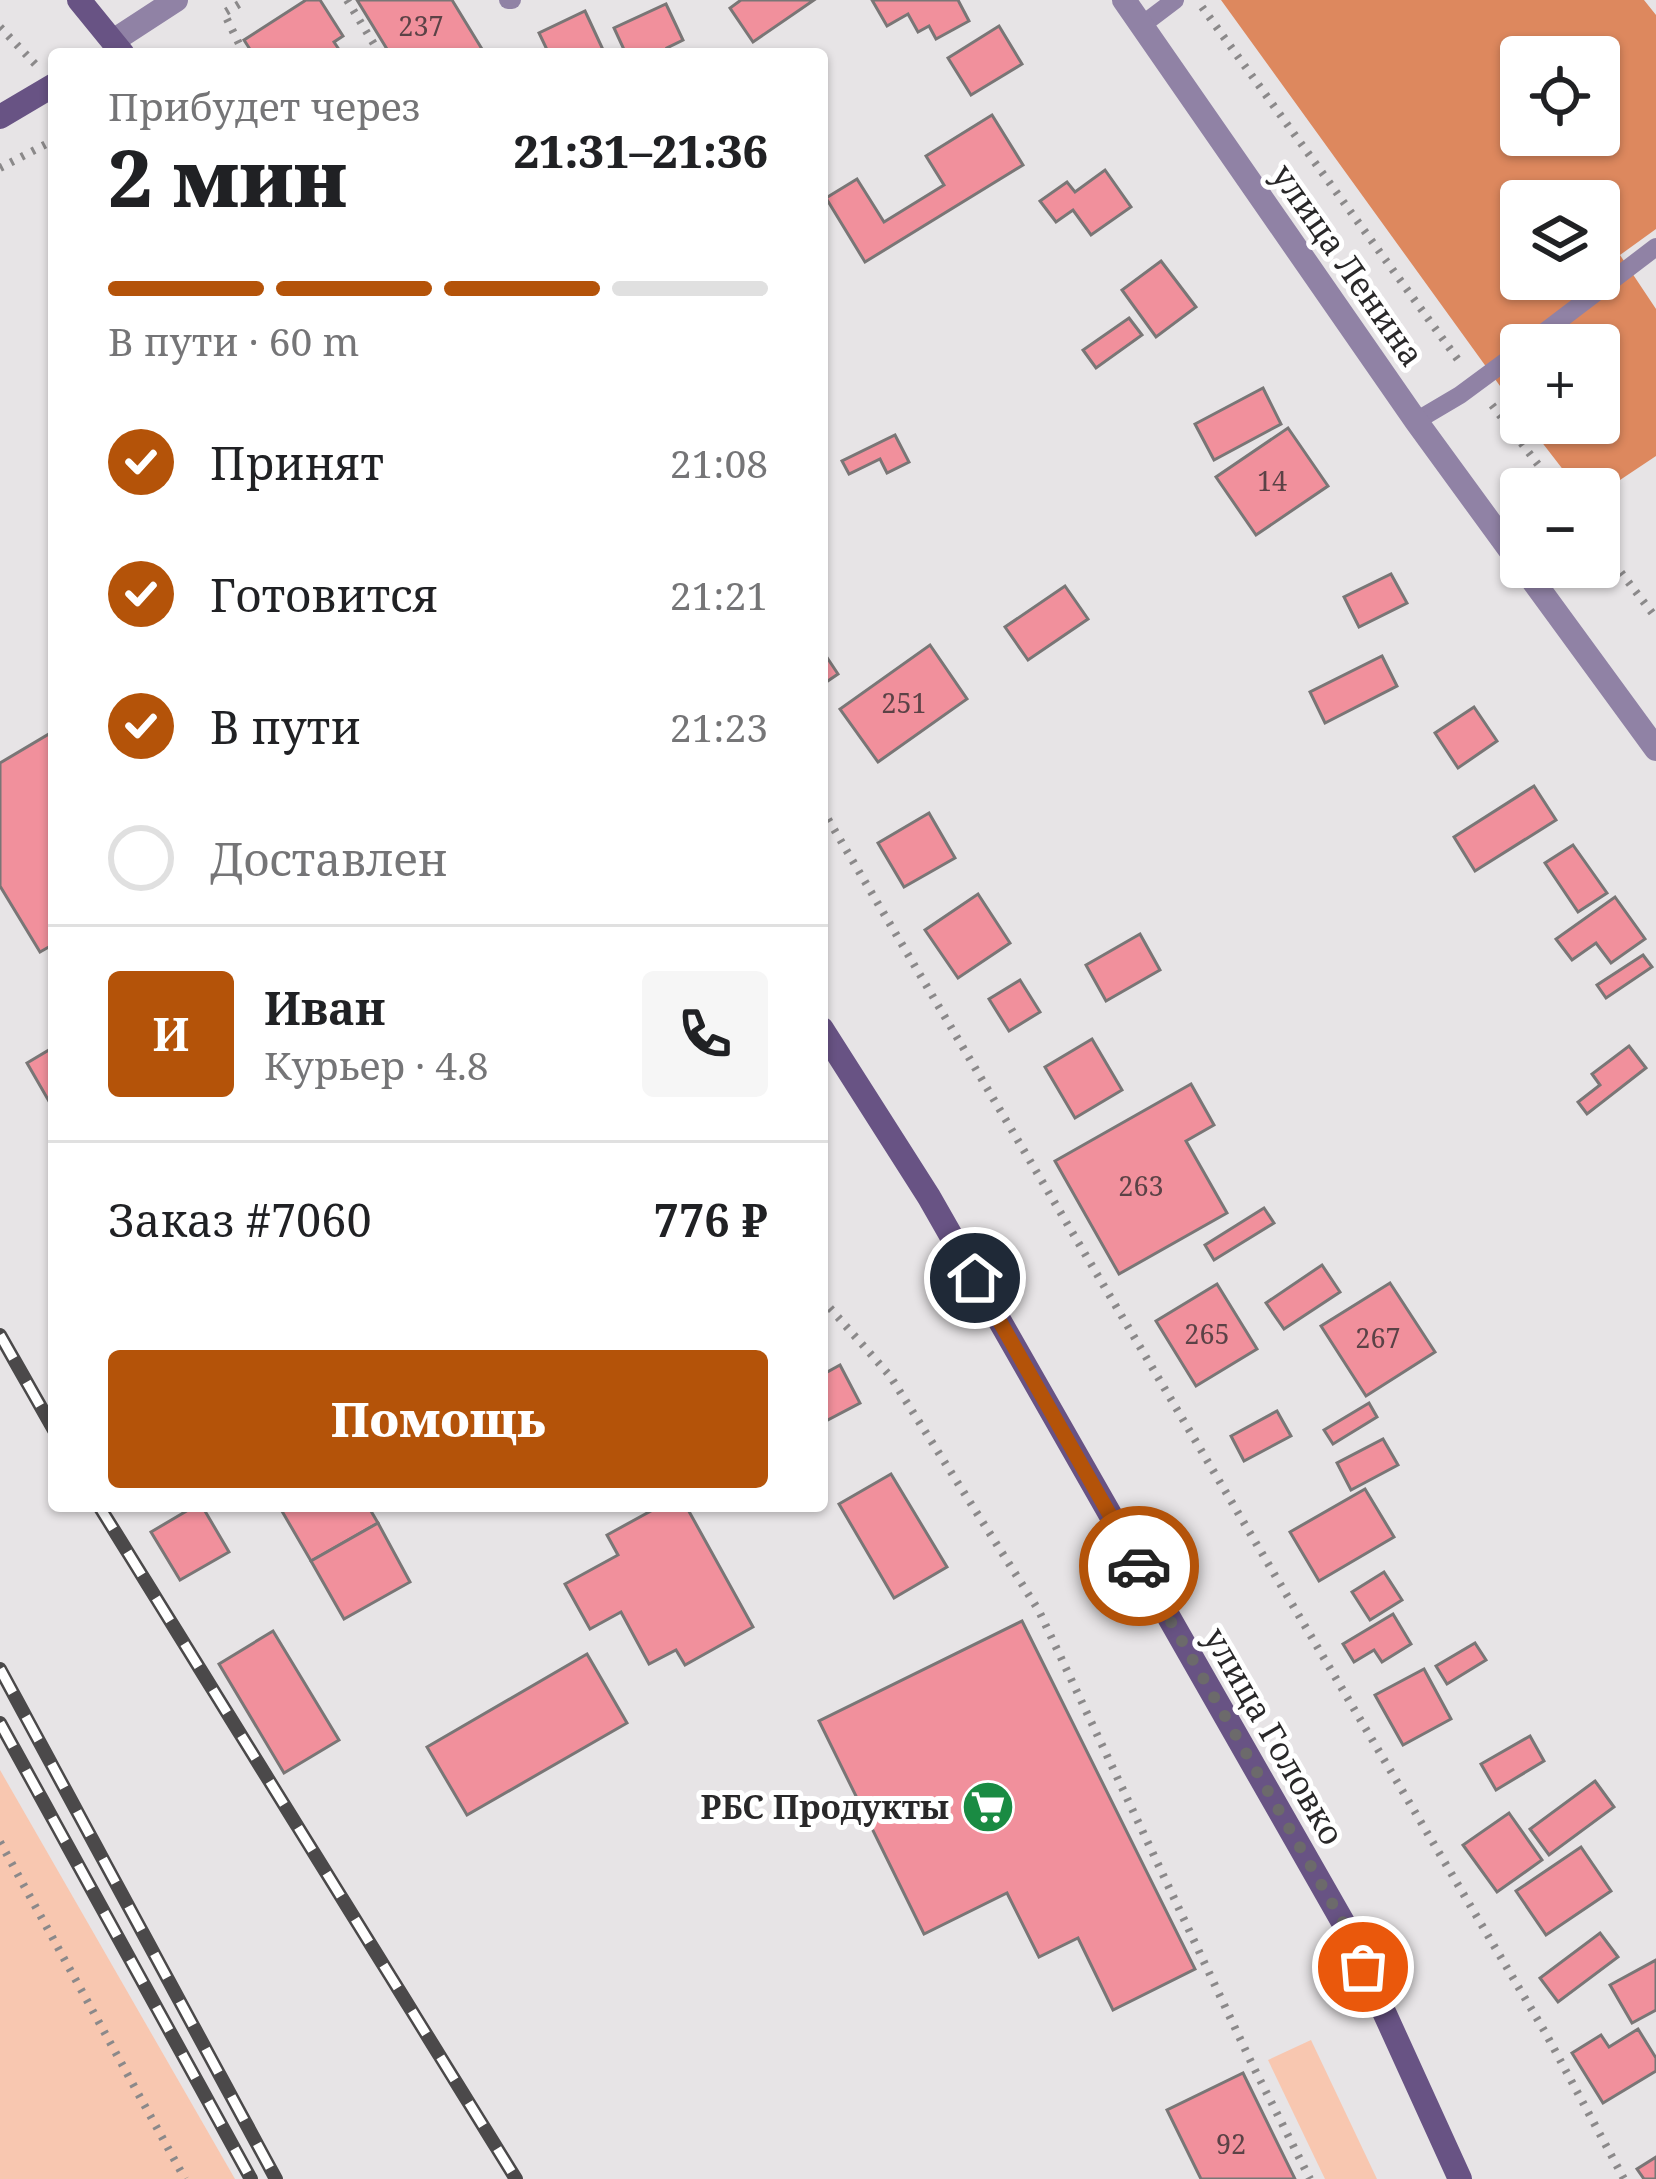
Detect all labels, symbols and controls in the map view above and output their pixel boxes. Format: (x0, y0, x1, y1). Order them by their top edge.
house number: 237 (398, 7, 444, 44)
map controls (1500, 36, 1620, 588)
button: locate (1500, 36, 1620, 156)
text: Прибудет через (108, 79, 420, 132)
text: 21:31–21:36 (513, 120, 768, 181)
text: 2 мин (108, 124, 347, 230)
street label: улица Ленина (1262, 154, 1435, 375)
button: layers (1500, 180, 1620, 300)
text: В пути · 60 m (108, 314, 359, 367)
button: + (1500, 324, 1620, 444)
icon: check (108, 429, 174, 495)
text: Принят (210, 432, 384, 493)
text: 21:08 (670, 436, 768, 489)
house number: 14 (1257, 462, 1287, 499)
button: − (1500, 468, 1620, 588)
icon: check (108, 561, 174, 627)
text: Готовится (210, 564, 438, 625)
text: 21:21 (670, 568, 768, 621)
house number: 251 (881, 684, 927, 721)
icon: check (108, 693, 174, 759)
text: В пути (210, 696, 361, 757)
text: 21:23 (670, 700, 768, 753)
text: Доставлен (210, 828, 448, 889)
button: phone (642, 971, 768, 1097)
text: Иван (264, 977, 385, 1038)
text: И (152, 1003, 190, 1064)
text: Курьер · 4.8 (264, 1038, 488, 1091)
house number: 263 (1118, 1167, 1164, 1204)
text: Заказ #7060 (108, 1189, 372, 1250)
text: 776 ₽ (653, 1189, 768, 1250)
pin (924, 1227, 1026, 1329)
icon: home (942, 1245, 1008, 1311)
house number: 265 (1184, 1315, 1230, 1352)
house number: 267 (1355, 1319, 1401, 1356)
button: Помощь (108, 1350, 768, 1488)
courier (1079, 1506, 1199, 1626)
icon: car (1106, 1533, 1172, 1599)
street label: улица Головко (1194, 1619, 1355, 1853)
supermarket icon: РБС Продукты (960, 1779, 1016, 1835)
place label: РБС Продукты (700, 1784, 949, 1829)
pin (1312, 1916, 1414, 2018)
icon: bag (1330, 1934, 1396, 2000)
house number: 92 (1216, 2125, 1246, 2162)

